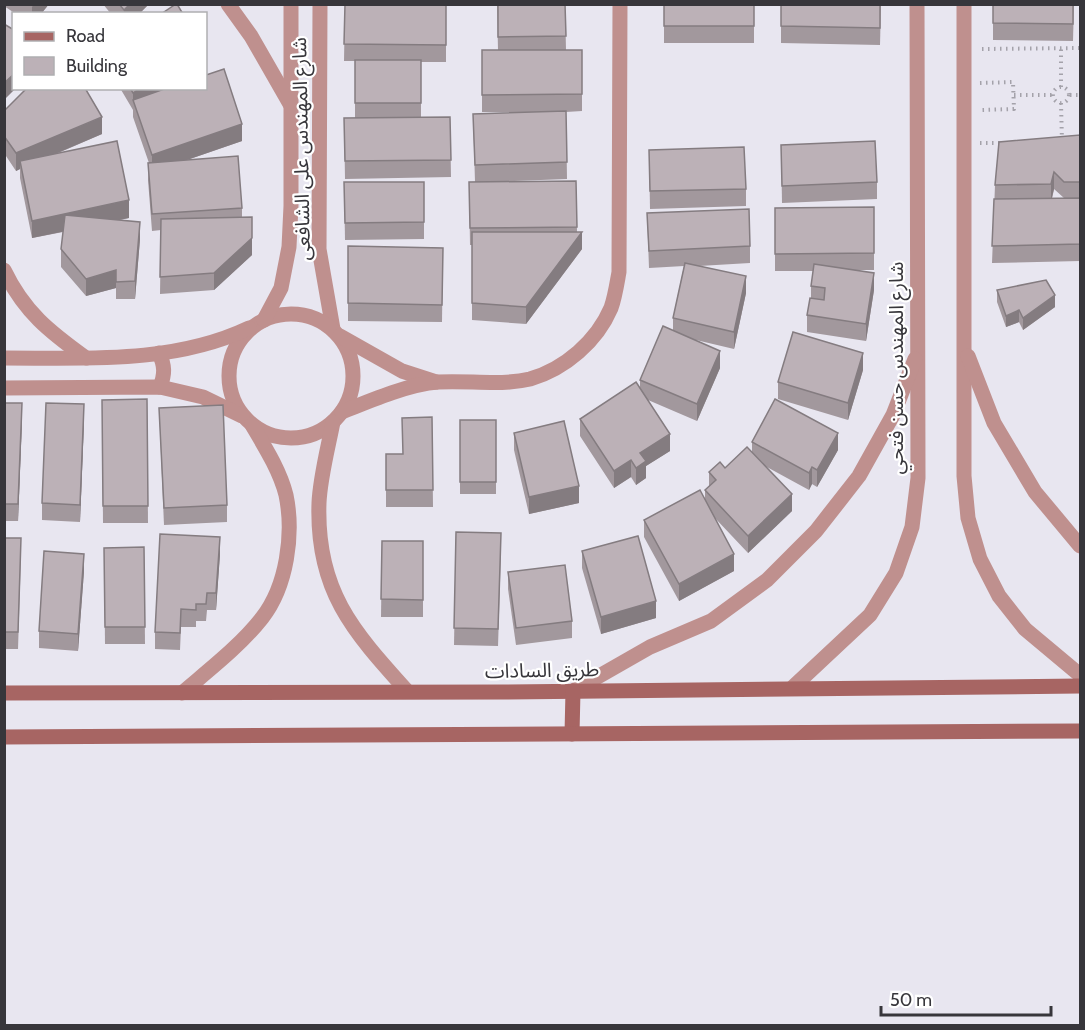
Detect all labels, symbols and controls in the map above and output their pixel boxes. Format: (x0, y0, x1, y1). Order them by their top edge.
legend (12, 12, 207, 90)
text: Road (66, 25, 105, 47)
street label: شارع المهندس على الشافعى (287, 37, 318, 261)
text: Building (66, 55, 128, 77)
street label: شارع المهندس حسن فتحي (884, 261, 912, 475)
street label: طريق السادات (485, 657, 599, 684)
scale bar (881, 979, 1050, 1017)
text: 50 m (890, 989, 932, 1011)

